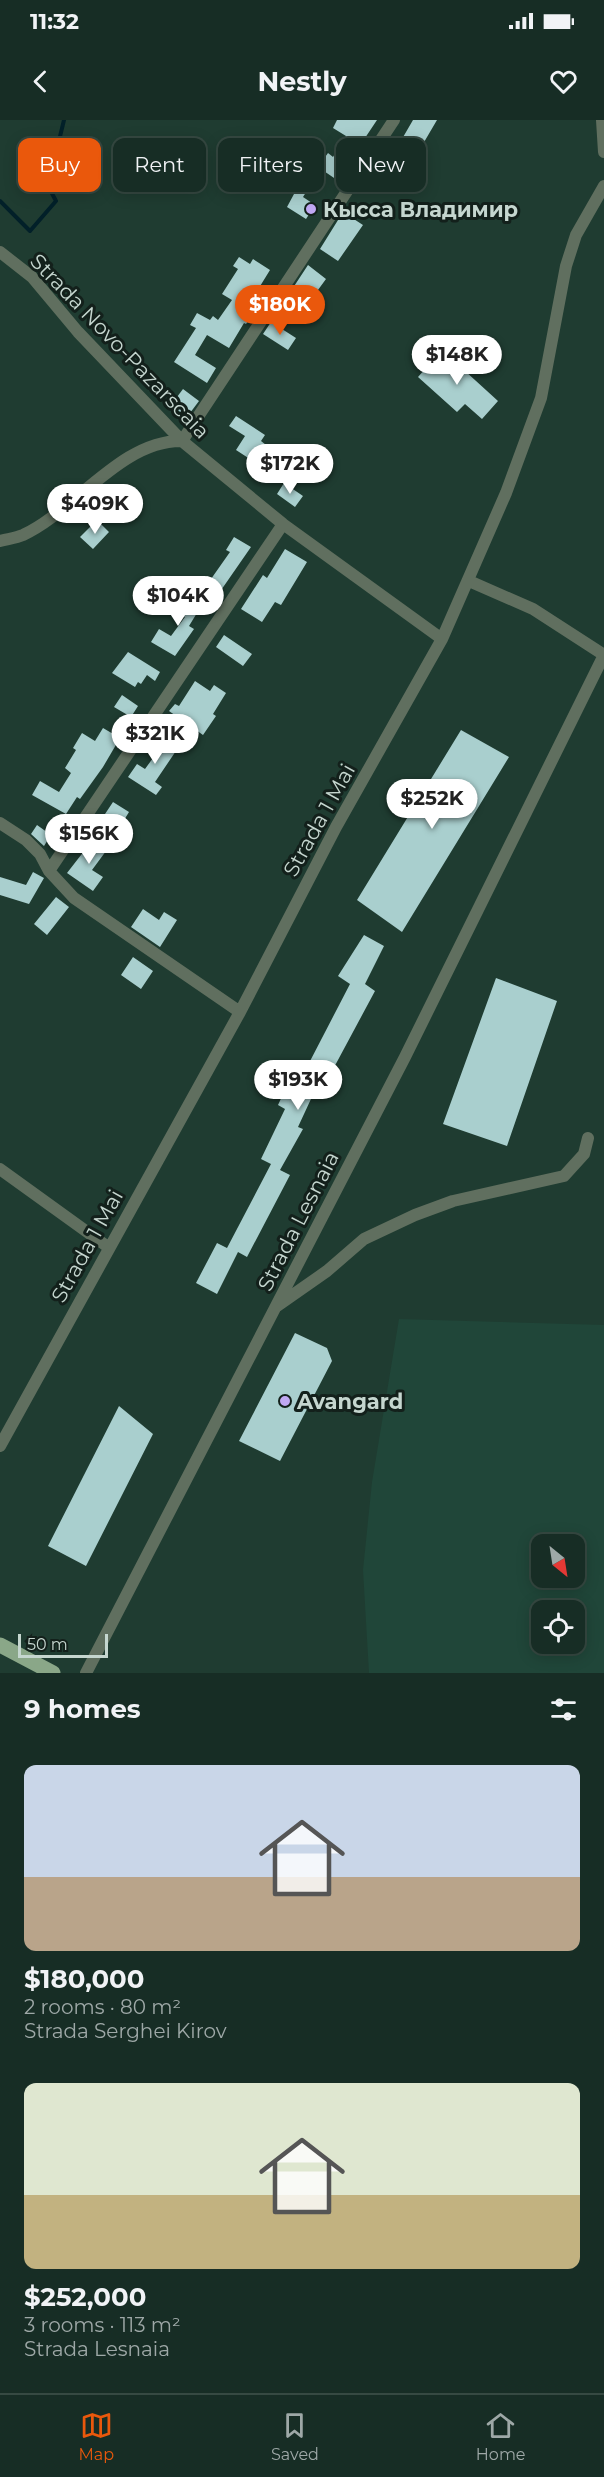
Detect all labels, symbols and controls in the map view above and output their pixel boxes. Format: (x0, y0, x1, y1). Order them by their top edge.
text: 11:32 (30, 8, 79, 35)
icon: back (24, 65, 57, 98)
text: Nestly (257, 65, 347, 98)
icon: heart (547, 65, 580, 98)
chip: Buy (18, 138, 101, 192)
chip: Rent (113, 138, 206, 192)
chip: Filters (218, 138, 324, 192)
chip: New (336, 138, 426, 192)
place label: Кысса Владимир (323, 197, 518, 222)
marker: Кысса Владимир (304, 202, 318, 216)
street label: Strada Novo-Pazarscaia (25, 248, 215, 444)
pin: $180K (238, 285, 322, 336)
text: $180K (249, 292, 311, 316)
pin: $148K (415, 335, 499, 386)
text: $148K (426, 342, 488, 366)
pin: $172K (248, 444, 332, 495)
text: $172K (260, 451, 320, 475)
pin: $409K (53, 484, 137, 535)
text: $409K (61, 491, 129, 515)
pin: $104K (136, 576, 220, 627)
text: $104K (147, 583, 209, 607)
pin: $321K (113, 714, 197, 765)
text: $321K (126, 721, 184, 745)
street label: Strada 1 Mai (278, 759, 360, 881)
pin: $252K (390, 779, 474, 830)
text: $252K (401, 786, 463, 810)
pin: $156K (47, 814, 131, 865)
text: $156K (59, 821, 119, 845)
pin: $193K (256, 1060, 340, 1111)
text: $193K (268, 1067, 328, 1091)
street label: Strada Lesnaia (252, 1147, 344, 1295)
street label: Strada 1 Mai (46, 1185, 128, 1307)
place label: Avangard (296, 1389, 403, 1414)
marker: Avangard (278, 1394, 292, 1408)
north arrow (531, 1534, 585, 1588)
map controls (531, 1534, 585, 1654)
button: locate (531, 1600, 585, 1654)
scale bar (18, 1631, 108, 1658)
text: 50 m (27, 1635, 68, 1654)
text: 9 homes (24, 1693, 141, 1725)
icon: filters (547, 1693, 580, 1726)
icon: home (248, 1804, 356, 1912)
text: $180,000 (24, 1963, 144, 1995)
text: 2 rooms · 80 m² (24, 1995, 181, 2019)
text: Strada Serghei Kirov (24, 2019, 227, 2043)
icon: home (248, 2122, 356, 2230)
text: $252,000 (24, 2281, 146, 2313)
text: 3 rooms · 113 m² (24, 2313, 181, 2337)
text: Strada Lesnaia (24, 2337, 170, 2361)
tab: Map (78, 2409, 114, 2464)
tab: Saved (271, 2409, 319, 2464)
tab: Home (476, 2409, 526, 2464)

